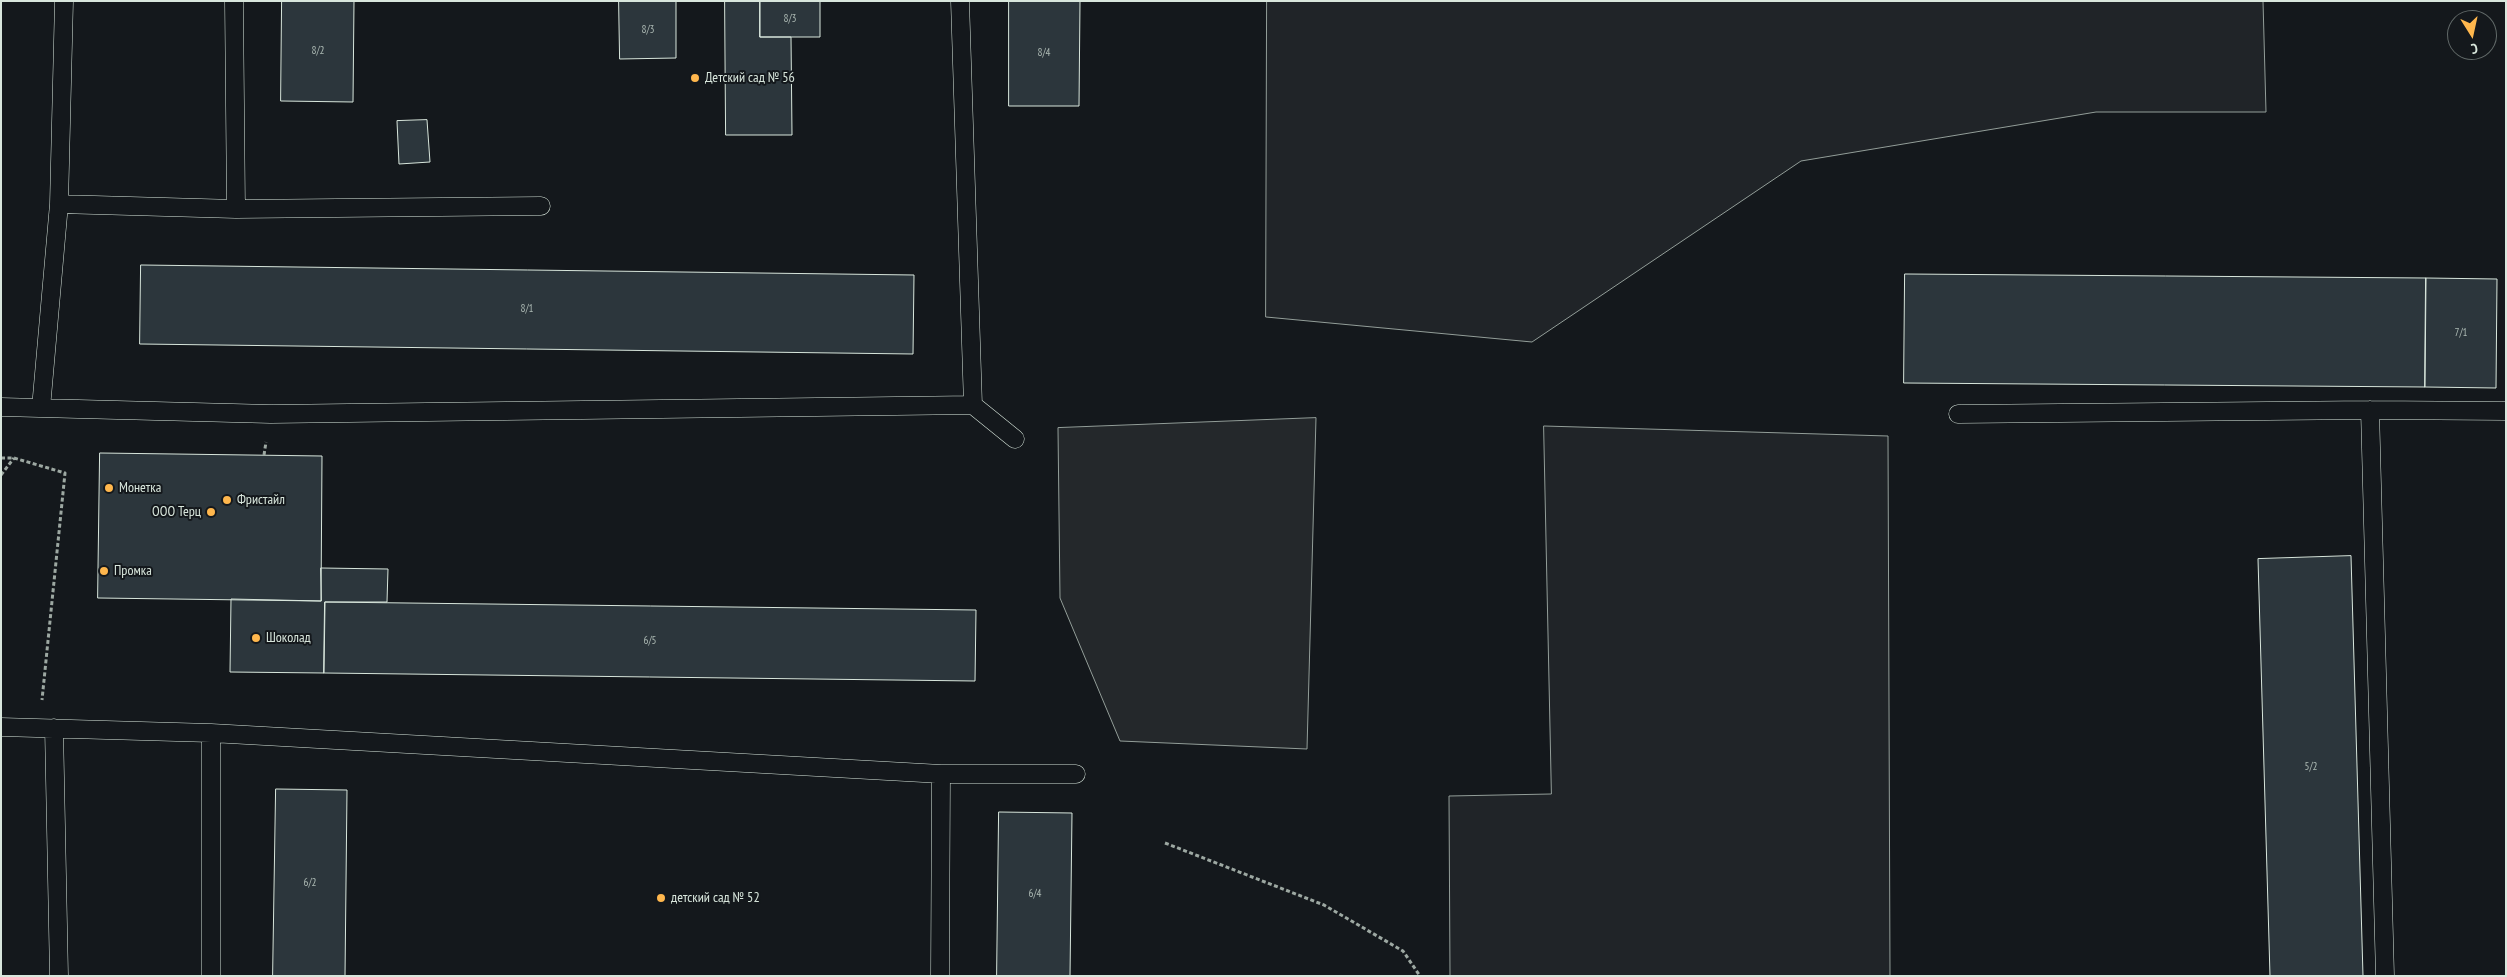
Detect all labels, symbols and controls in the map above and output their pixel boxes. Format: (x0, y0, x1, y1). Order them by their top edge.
north arrow (2447, 10, 2497, 60)
house number: 8/3 (783, 12, 797, 26)
house number: 8/3 (641, 23, 655, 37)
text: С (2470, 39, 2479, 58)
house number: 8/2 (311, 44, 325, 58)
house number: 8/4 (1037, 46, 1051, 60)
place label: Детский сад № 56 (705, 70, 795, 86)
marker: Детский сад № 56 (689, 72, 701, 84)
house number: 8/1 (520, 302, 534, 316)
house number: 7/1 (2454, 326, 2468, 340)
place label: Монетка (119, 480, 161, 496)
marker: Монетка (103, 482, 115, 494)
place label: Фристайл (237, 492, 285, 508)
marker: Фристайл (221, 494, 233, 506)
place label: ООО Терц (152, 504, 201, 520)
marker: ООО Терц (205, 506, 217, 518)
place label: Промка (114, 563, 152, 579)
marker: Промка (98, 565, 110, 577)
place label: Шоколад (266, 630, 311, 646)
marker: Шоколад (250, 632, 262, 644)
house number: 6/5 (643, 634, 657, 648)
house number: 5/2 (2304, 760, 2318, 774)
house number: 6/2 (303, 876, 317, 890)
house number: 6/4 (1028, 887, 1042, 901)
place label: детский сад № 52 (671, 890, 760, 906)
marker: детский сад № 52 (655, 892, 667, 904)

